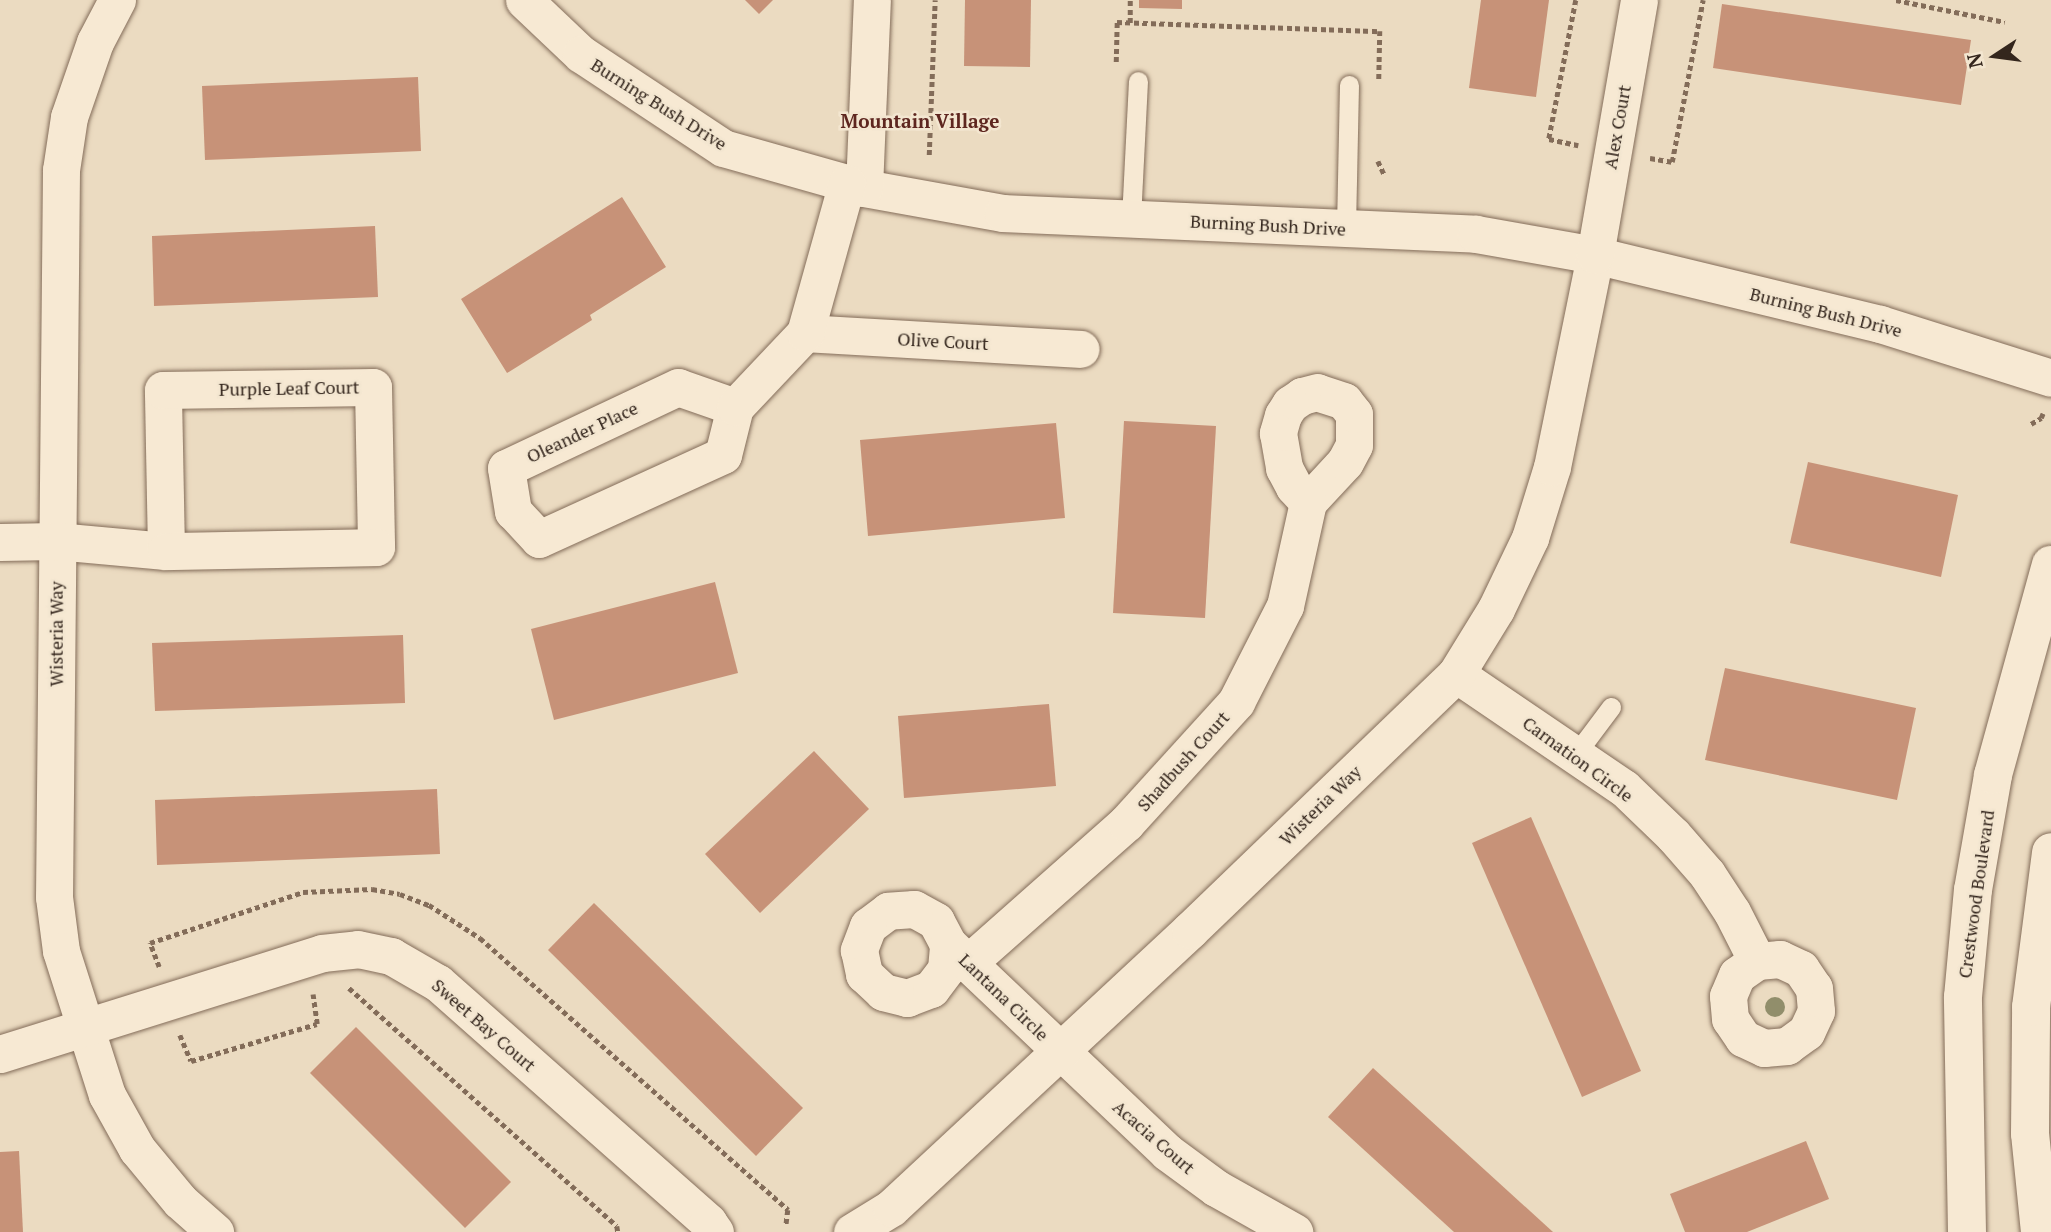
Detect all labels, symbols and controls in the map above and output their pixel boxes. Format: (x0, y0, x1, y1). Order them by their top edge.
north arrow (1960, 21, 2030, 91)
text: N (1960, 51, 1988, 71)
street label: Burning Bush Drive (587, 54, 731, 154)
street label: Alex Court (1599, 83, 1635, 171)
district label: Mountain Village (840, 110, 1000, 132)
street label: Burning Bush Drive (1190, 210, 1346, 240)
street label: Burning Bush Drive (1748, 283, 1904, 341)
street label: Olive Court (897, 328, 989, 354)
street label: Purple Leaf Court (219, 376, 359, 400)
street label: Oleander Place (523, 397, 641, 467)
street label: Wisteria Way (45, 581, 67, 687)
street label: Shadbush Court (1132, 707, 1234, 815)
street label: Carnation Circle (1519, 712, 1637, 806)
street label: Wisteria Way (1275, 761, 1365, 849)
street label: Crestwood Boulevard (1953, 808, 1999, 980)
street label: Lantana Circle (955, 949, 1053, 1045)
street label: Sweet Bay Court (428, 974, 540, 1076)
street label: Acacia Court (1109, 1096, 1199, 1178)

